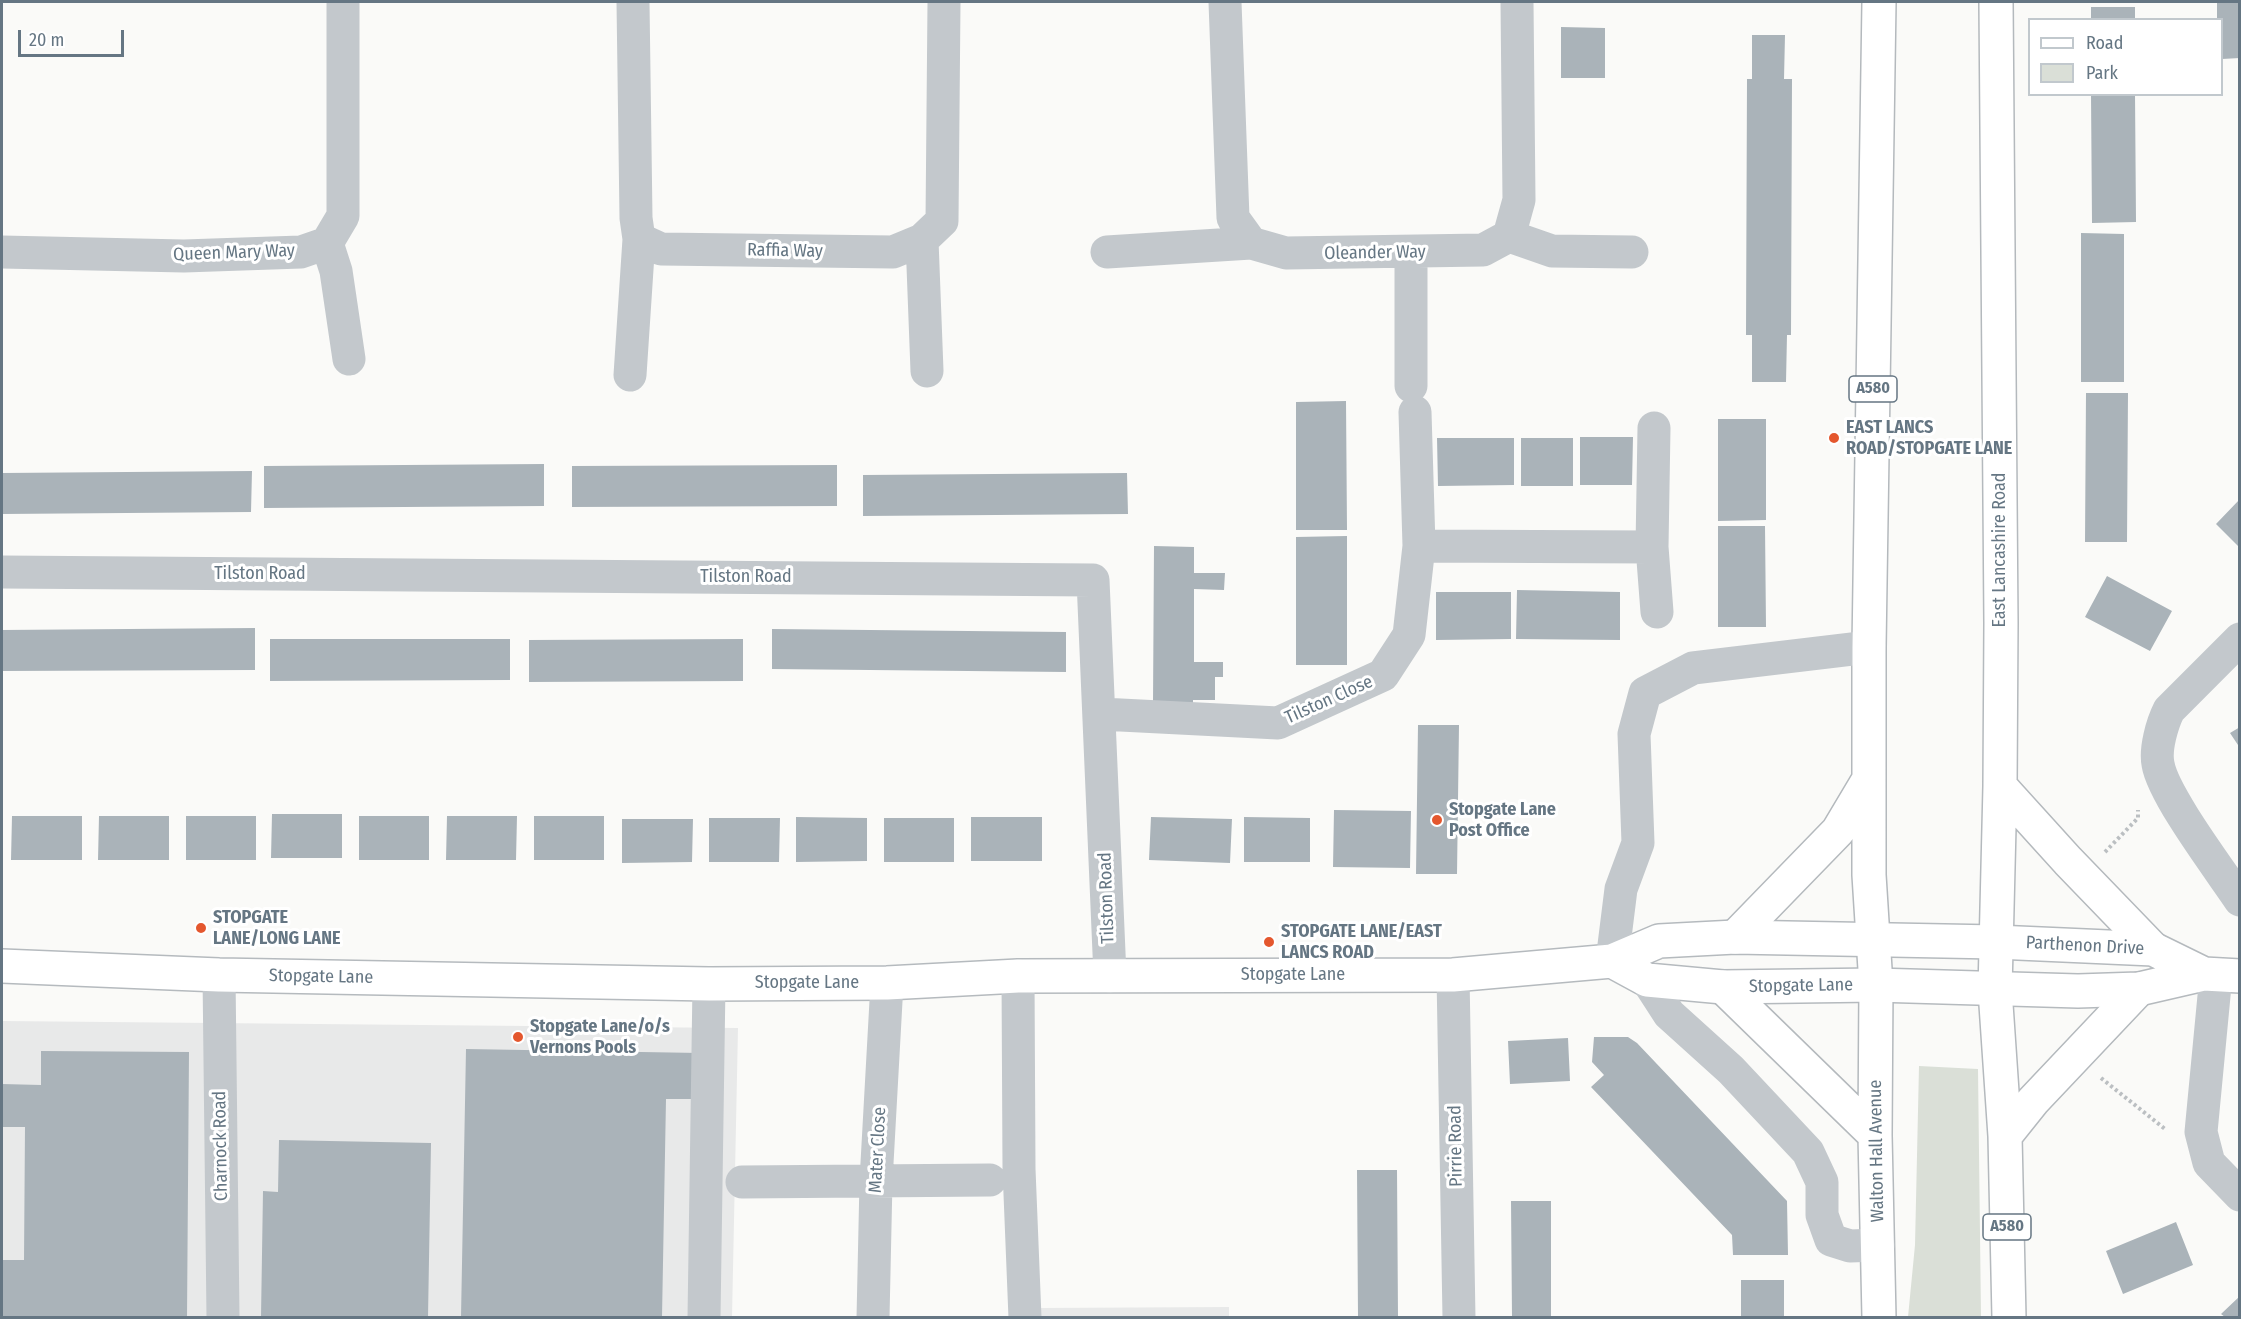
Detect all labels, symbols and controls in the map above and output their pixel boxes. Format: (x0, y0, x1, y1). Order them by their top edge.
scale bar (21, 18, 128, 56)
legend (2028, 18, 2223, 96)
text: 20 m (29, 29, 64, 51)
text: Road (2086, 32, 2123, 54)
text: Park (2086, 62, 2118, 84)
street label: Queen Mary Way (173, 240, 295, 266)
street label: Raffia Way (747, 240, 823, 262)
street label: Oleander Way (1324, 241, 1426, 265)
road number: A580 (1849, 376, 1897, 402)
place label: EAST LANCS ROAD/STOPGATE LANE (1846, 417, 2012, 460)
marker: EAST LANCS ROAD/STOPGATE LANE (1827, 431, 1841, 445)
street label: East Lancashire Road (1989, 472, 2011, 628)
street label: Tilston Road (214, 563, 306, 585)
street label: Tilston Road (700, 566, 792, 588)
street label: Tilston Close (1282, 671, 1376, 729)
place label: Stopgate Lane Post Office (1449, 799, 1556, 842)
marker: Stopgate Lane Post Office (1430, 813, 1444, 827)
street label: Tilston Road (1095, 852, 1119, 944)
place label: STOPGATE LANE/LONG LANE (213, 907, 340, 950)
marker: STOPGATE LANE/LONG LANE (194, 921, 208, 935)
place label: STOPGATE LANE/EAST LANCS ROAD (1281, 921, 1442, 964)
street label: Parthenon Drive (2025, 932, 2145, 960)
marker: STOPGATE LANE/EAST LANCS ROAD (1262, 935, 1276, 949)
street label: Stopgate Lane (1241, 964, 1345, 986)
street label: Stopgate Lane (269, 965, 373, 989)
street label: Stopgate Lane (755, 972, 859, 994)
street label: Stopgate Lane (1749, 974, 1853, 998)
place label: Stopgate Lane/o/s Vernons Pools (530, 1016, 670, 1058)
marker: Stopgate Lane/o/s Vernons Pools (511, 1030, 525, 1044)
street label: Walton Hall Avenue (1865, 1080, 1889, 1222)
street label: Charnock Road (209, 1091, 233, 1201)
street label: Pirrie Road (1444, 1105, 1468, 1187)
street label: Mater Close (865, 1106, 891, 1194)
road number: A580 (1983, 1214, 2031, 1240)

